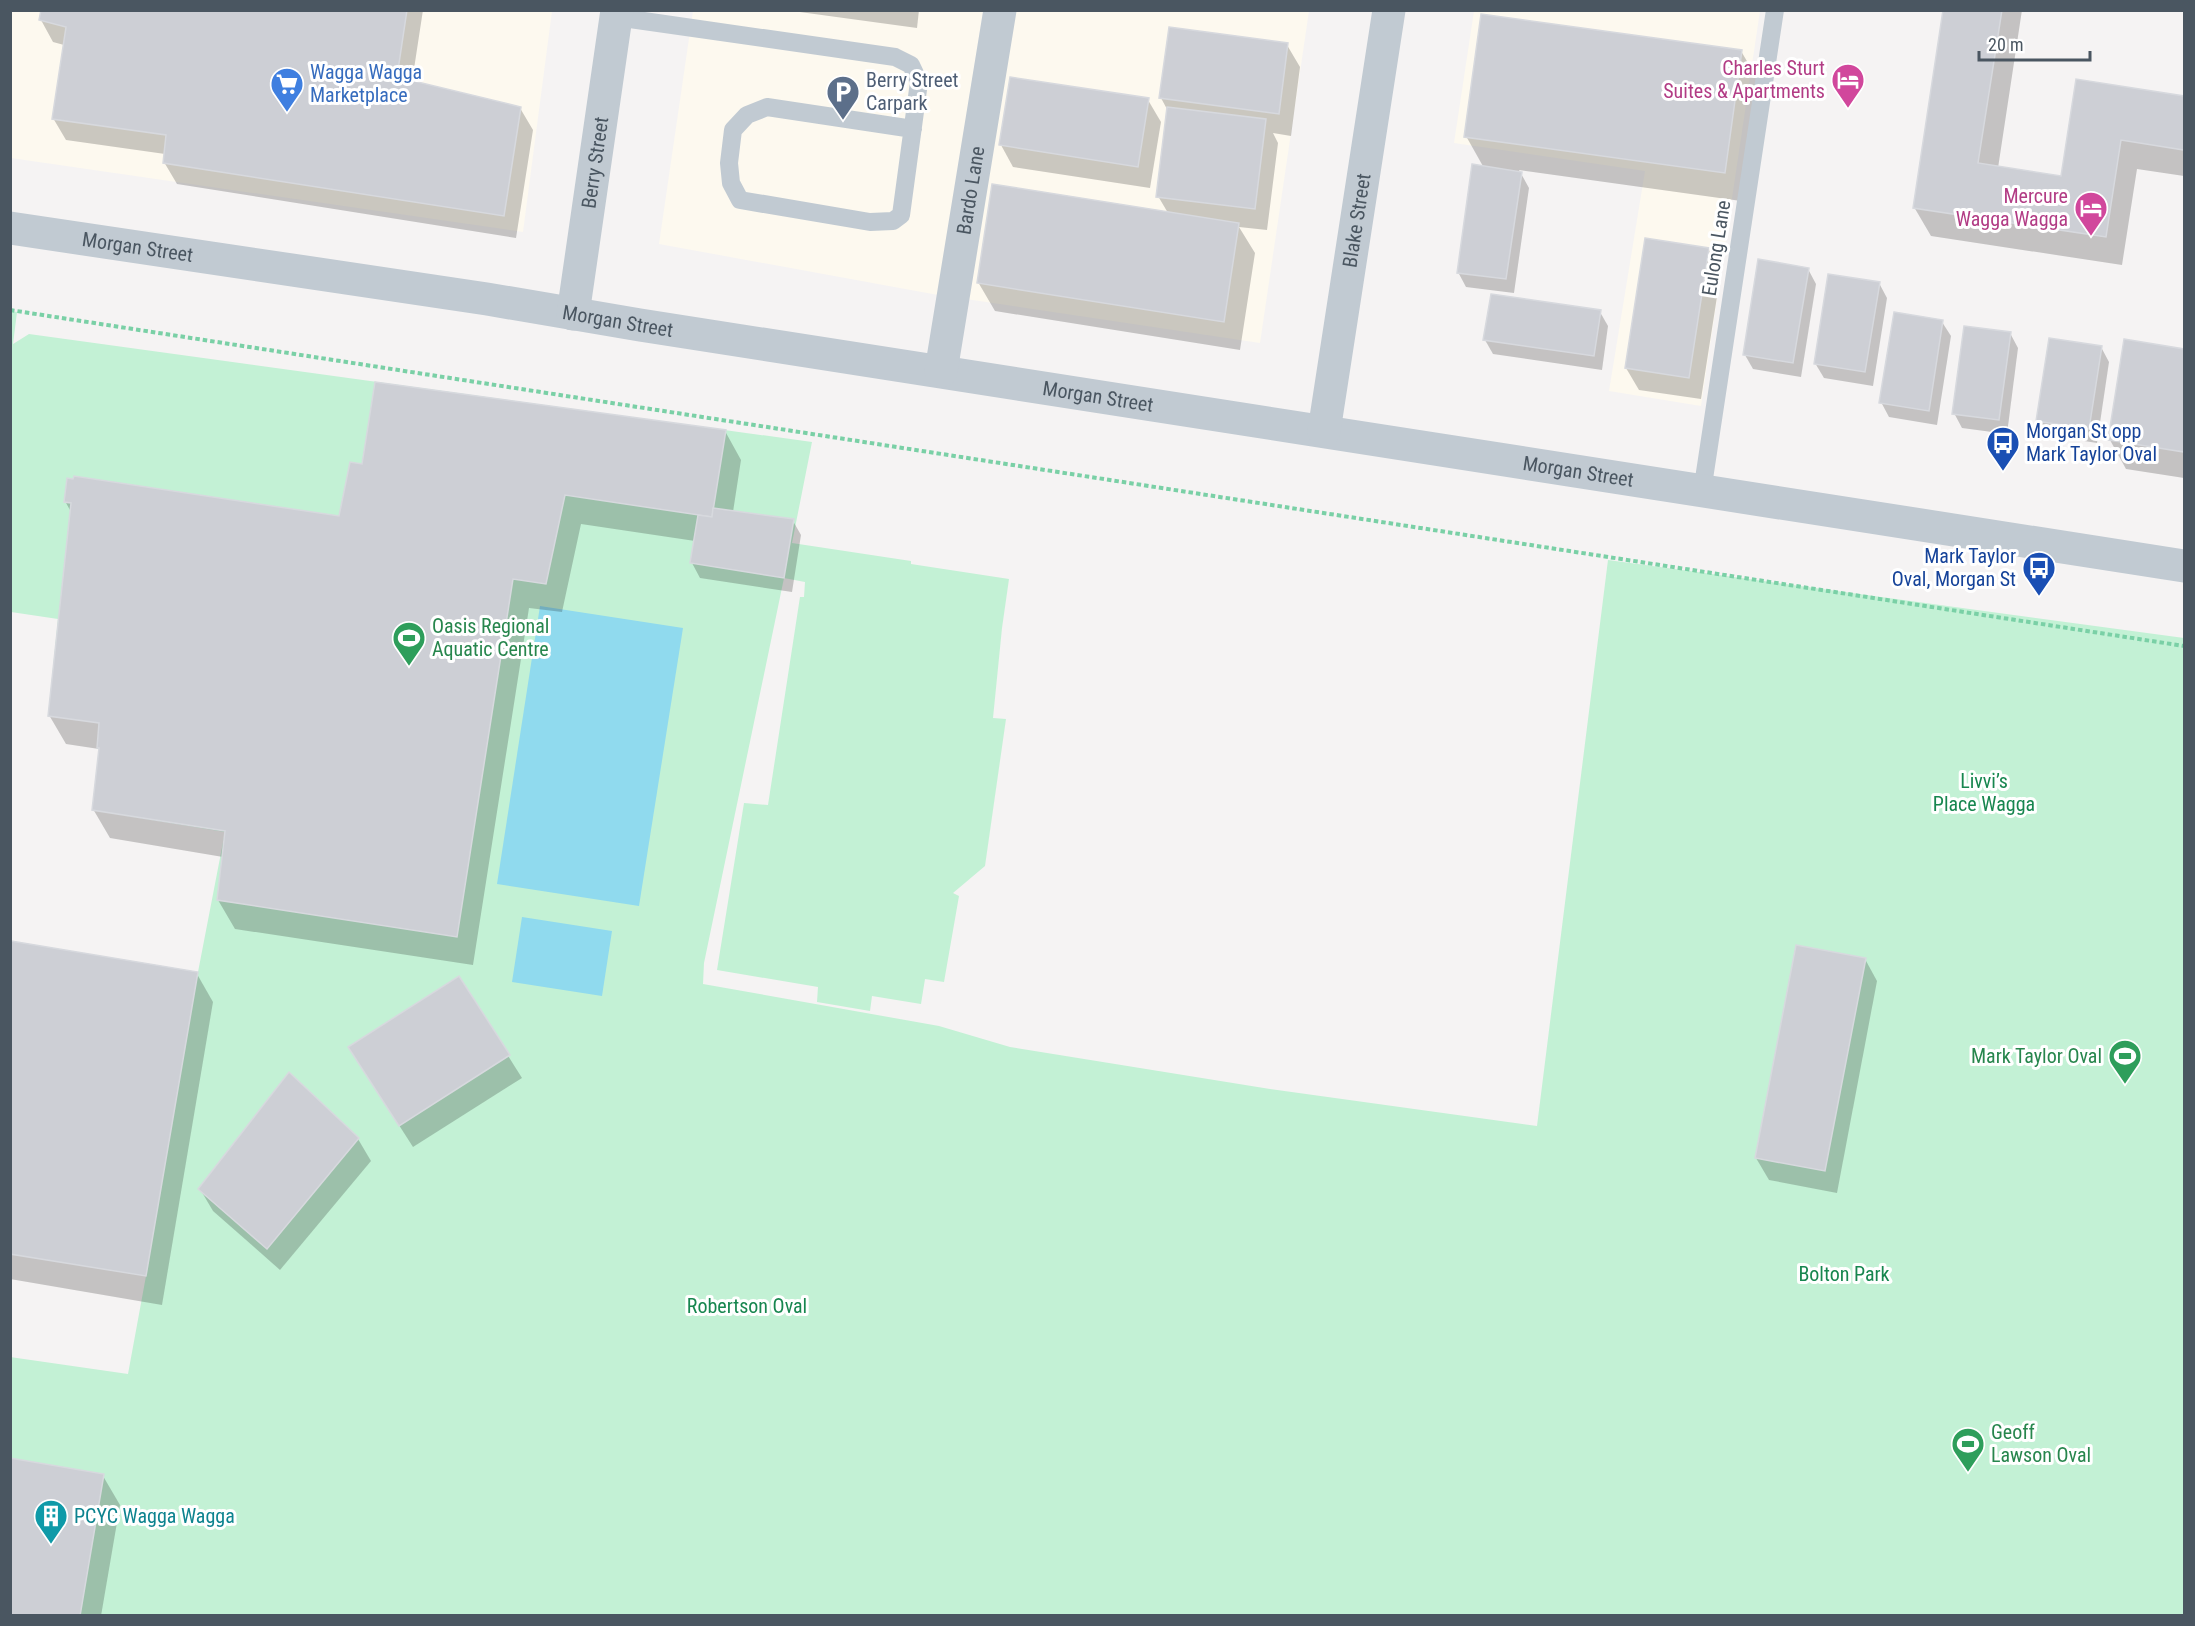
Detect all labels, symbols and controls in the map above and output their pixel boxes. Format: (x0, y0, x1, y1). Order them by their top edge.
scale bar (1979, 24, 2090, 62)
text: 20 m (1988, 34, 2023, 55)
place label: Charles Sturt Suites & Apartments (1663, 56, 1825, 103)
place label: Wagga Wagga Marketplace (310, 60, 422, 107)
hotel icon: Charles Sturt Suites & Apartments (1830, 62, 1866, 109)
supermarket icon: Wagga Wagga Marketplace (269, 66, 305, 113)
place label: Berry Street Carpark (866, 68, 959, 115)
parking icon: Berry Street Carpark (825, 74, 861, 121)
street label: Berry Street (576, 115, 613, 210)
street label: Bardo Lane (951, 144, 990, 236)
street label: Blake Street (1337, 172, 1376, 269)
place label: Mercure Wagga Wagga (1956, 184, 2068, 231)
hotel icon: Mercure Wagga Wagga (2073, 190, 2109, 237)
street label: Eulong Lane (1697, 199, 1735, 297)
street label: Morgan Street (81, 227, 195, 267)
street label: Morgan Street (561, 300, 675, 342)
street label: Morgan Street (1041, 376, 1155, 417)
place label: Morgan St opp Mark Taylor Oval (2026, 419, 2157, 466)
bus stop icon: Morgan St opp Mark Taylor Oval (1985, 425, 2021, 472)
street label: Morgan Street (1521, 451, 1635, 492)
place label: Mark Taylor Oval, Morgan St (1892, 544, 2016, 591)
bus stop icon: Mark Taylor Oval, Morgan St (2021, 550, 2057, 597)
place label: Oasis Regional Aquatic Centre (432, 614, 549, 661)
sports icon: Oasis Regional Aquatic Centre (391, 620, 427, 667)
park label: Livvi’s Place Wagga (1933, 769, 2035, 816)
sports icon: Mark Taylor Oval (2107, 1038, 2143, 1085)
place label: Mark Taylor Oval (1971, 1044, 2102, 1068)
park label: Bolton Park (1798, 1262, 1890, 1286)
park label: Robertson Oval (687, 1294, 807, 1318)
place label: Geoff Lawson Oval (1991, 1420, 2091, 1467)
sports icon: Geoff Lawson Oval (1950, 1426, 1986, 1473)
building icon: PCYC Wagga Wagga (33, 1498, 69, 1545)
place label: PCYC Wagga Wagga (74, 1504, 235, 1528)

